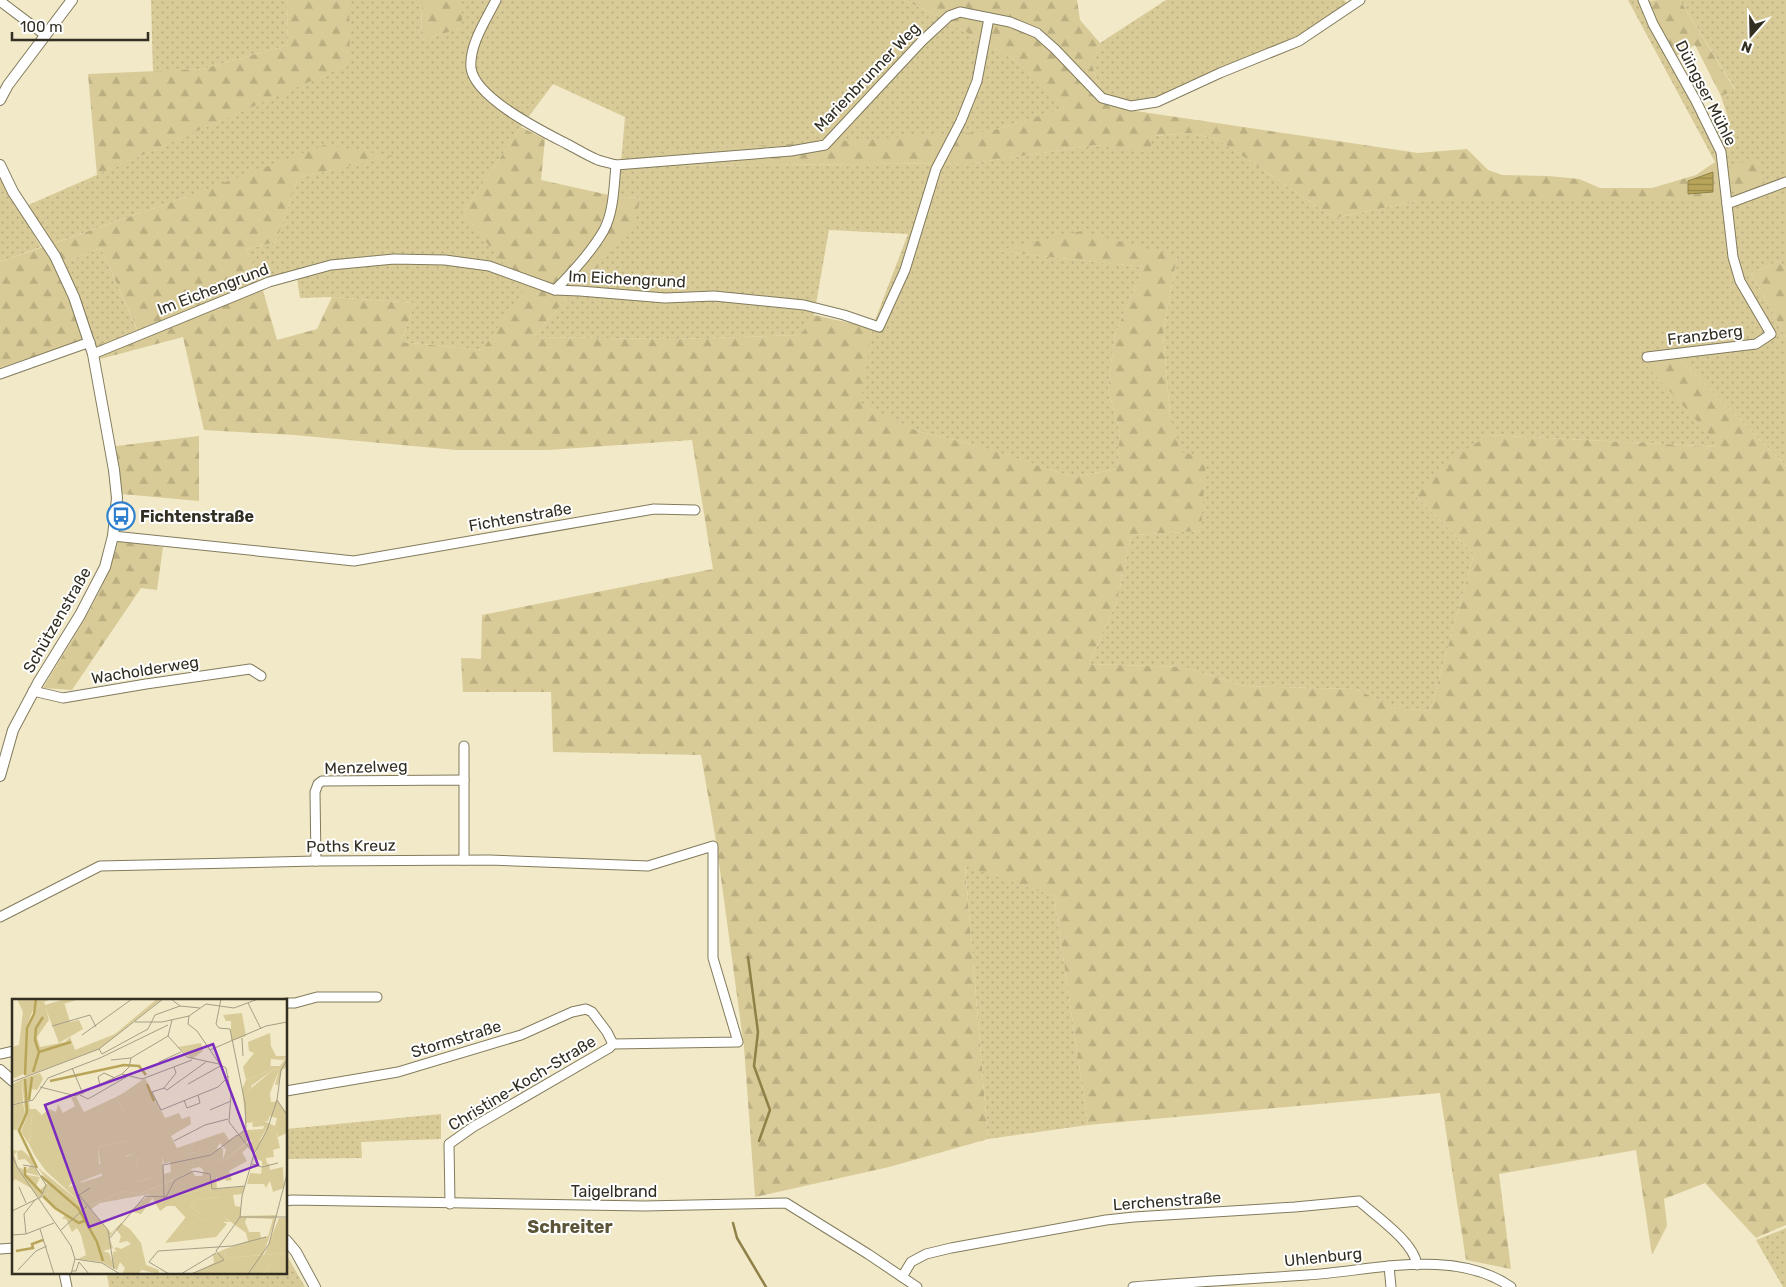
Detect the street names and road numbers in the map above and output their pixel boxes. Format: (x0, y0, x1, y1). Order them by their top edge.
street label: Marienbrunner Weg (810, 19, 924, 135)
street label: Düingser Mühle (1671, 37, 1741, 149)
street label: Im Eichengrund (155, 259, 271, 319)
street label: Im Eichengrund (568, 266, 686, 292)
street label: Franzberg (1666, 321, 1744, 349)
street label: Fichtenstraße (467, 499, 573, 535)
street label: Schützenstraße (19, 564, 95, 676)
street label: Wacholderweg (90, 652, 200, 688)
street label: Menzelweg (324, 756, 408, 778)
street label: Poths Kreuz (306, 836, 396, 856)
street label: Stormstraße (409, 1016, 503, 1062)
street label: Christine-Koch-Straße (445, 1031, 599, 1135)
street label: Taigelbrand (571, 1182, 657, 1201)
street label: Lerchenstraße (1112, 1188, 1222, 1214)
street label: Uhlenburg (1283, 1243, 1363, 1271)

